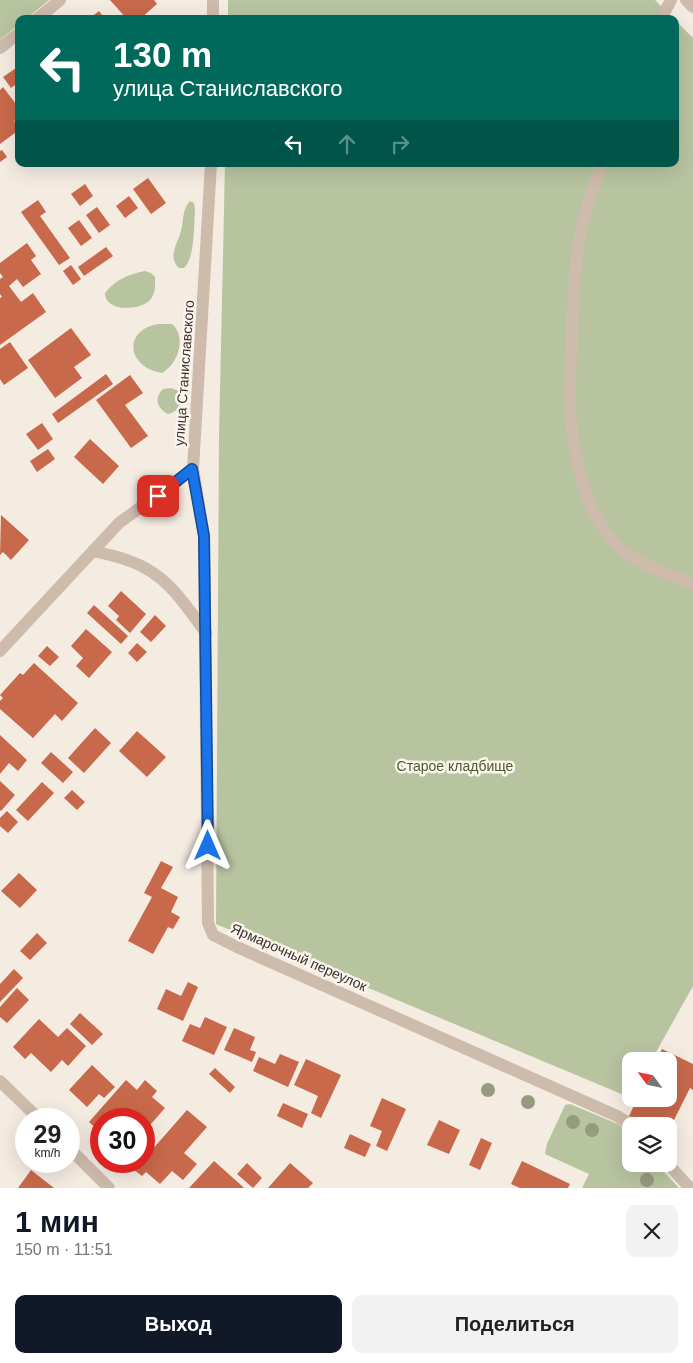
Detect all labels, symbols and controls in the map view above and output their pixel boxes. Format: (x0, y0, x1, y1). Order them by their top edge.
icon: left (30, 35, 95, 100)
text: 130 m (113, 35, 212, 74)
text: улица Станиславского (113, 76, 342, 101)
icon: left (280, 130, 308, 158)
icon: ahead (333, 130, 361, 158)
icon: right (386, 130, 414, 158)
street label: улица Станиславского (171, 299, 197, 446)
pin (137, 475, 179, 517)
icon: arrive (144, 482, 172, 510)
park label: Старое кладбище (397, 758, 514, 774)
position arrow (181, 819, 233, 871)
street label: Ярмарочный переулок (229, 920, 370, 995)
north arrow (622, 1052, 678, 1108)
map controls (622, 1052, 677, 1172)
speed limit sign: 30 (90, 1108, 155, 1173)
button: layers (622, 1117, 677, 1172)
text: 29 (34, 1120, 61, 1148)
text: km/h (34, 1146, 61, 1160)
text: 1 мин (15, 1205, 99, 1238)
button: close (626, 1205, 678, 1257)
text: 150 m · 11:51 (15, 1241, 113, 1258)
button: Выход (15, 1295, 342, 1353)
button: Поделиться (352, 1295, 678, 1353)

